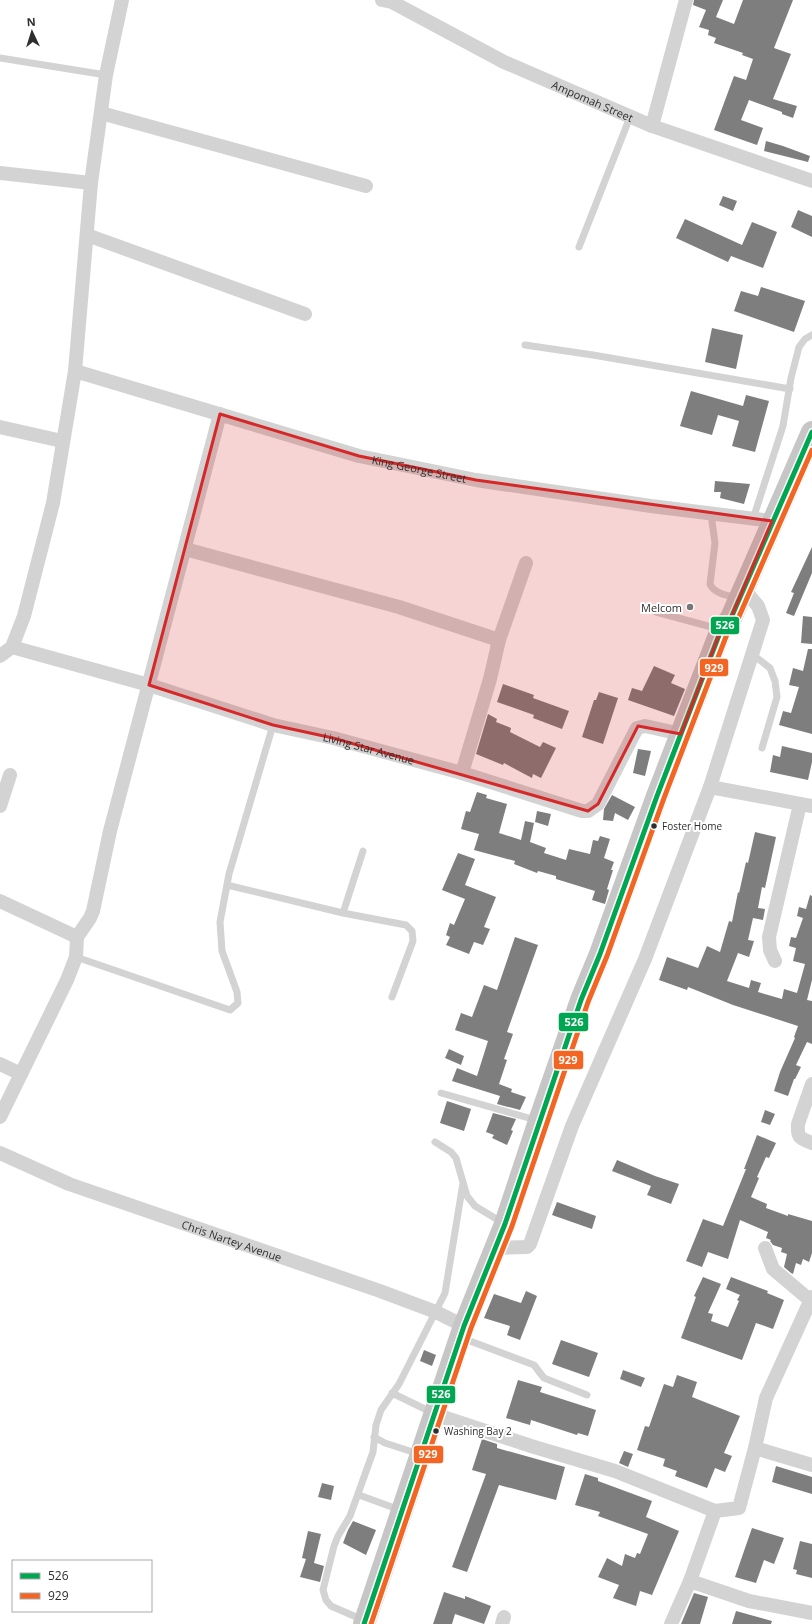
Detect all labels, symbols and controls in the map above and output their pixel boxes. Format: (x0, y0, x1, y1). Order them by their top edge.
north arrow (12, 12, 52, 52)
text: N (26, 14, 36, 29)
street label: Ampomah Street (550, 76, 636, 125)
street label: King George Street (371, 451, 468, 485)
place label: Melcom (641, 600, 682, 615)
marker: Melcom (685, 602, 695, 612)
line badge: 526 (710, 616, 740, 635)
text: 526 (716, 617, 734, 632)
line badge: 929 (699, 658, 729, 677)
text: 929 (705, 660, 723, 675)
street label: Living Star Avenue (322, 729, 416, 767)
place label: Foster Home (662, 819, 722, 833)
marker: Foster Home (649, 821, 659, 831)
line badge: 526 (558, 1012, 589, 1032)
text: 526 (565, 1014, 583, 1029)
line badge: 929 (553, 1050, 584, 1070)
text: 929 (559, 1052, 577, 1067)
street label: Chris Nartey Avenue (180, 1216, 284, 1264)
line badge: 526 (426, 1385, 456, 1404)
text: 526 (432, 1386, 450, 1401)
place label: Washing Bay 2 (444, 1424, 512, 1438)
marker: Washing Bay 2 (431, 1426, 441, 1436)
line badge: 929 (413, 1445, 444, 1464)
text: 929 (419, 1446, 437, 1461)
legend (12, 1560, 152, 1612)
text: 526 (48, 1567, 69, 1584)
text: 929 (48, 1587, 69, 1604)

